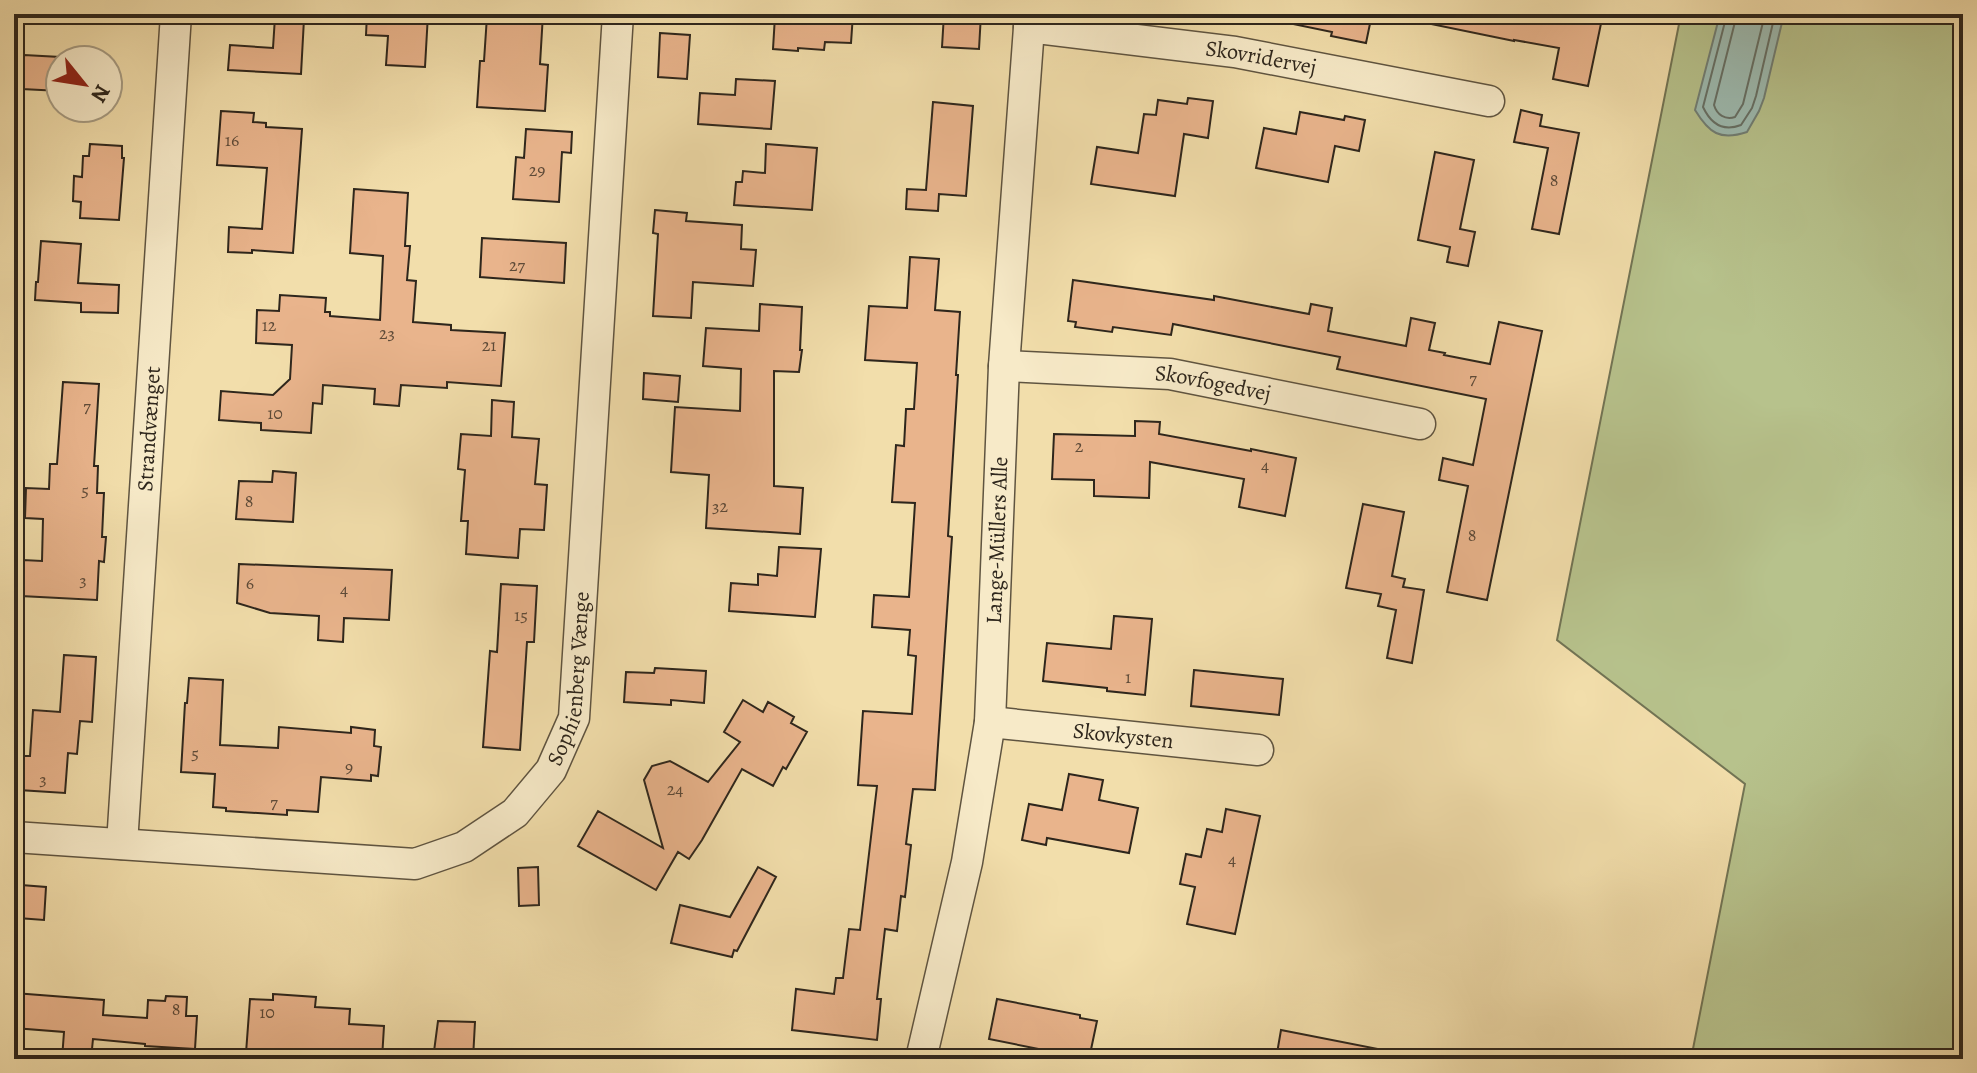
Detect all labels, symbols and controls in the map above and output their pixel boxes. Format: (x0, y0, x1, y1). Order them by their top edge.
street label: Skovridervej (1204, 34, 1319, 82)
north arrow (44, 44, 124, 124)
text: N (83, 79, 117, 108)
house number: 16 (225, 128, 239, 152)
house number: 29 (529, 158, 545, 182)
house number: 8 (1550, 168, 1558, 192)
house number: 27 (509, 253, 525, 277)
house number: 12 (262, 313, 277, 337)
house number: 23 (379, 321, 395, 345)
house number: 21 (482, 333, 496, 357)
street label: Skovfogedvej (1154, 358, 1274, 409)
street label: Strandvænget (130, 365, 168, 492)
house number: 7 (1469, 366, 1477, 390)
house number: 7 (83, 394, 91, 418)
house number: 10 (267, 401, 283, 425)
house number: 2 (1075, 434, 1084, 458)
house number: 4 (1261, 453, 1269, 477)
street label: Lange-Müllers Alle (979, 456, 1015, 625)
house number: 5 (81, 478, 89, 502)
house number: 8 (245, 489, 253, 513)
house number: 32 (712, 494, 728, 518)
house number: 8 (1468, 523, 1476, 547)
house number: 3 (79, 568, 87, 592)
house number: 6 (246, 571, 254, 595)
house number: 4 (340, 577, 348, 601)
street label: Sophienberg Vænge (540, 591, 597, 771)
house number: 15 (514, 603, 528, 627)
house number: 1 (1125, 665, 1131, 689)
street label: Skovkysten (1071, 716, 1175, 756)
house number: 5 (191, 741, 199, 765)
house number: 9 (345, 755, 353, 779)
house number: 3 (39, 767, 47, 791)
house number: 24 (667, 777, 683, 801)
house number: 7 (270, 790, 278, 814)
house number: 4 (1228, 847, 1236, 871)
house number: 8 (172, 997, 180, 1021)
house number: 10 (259, 1000, 275, 1024)

